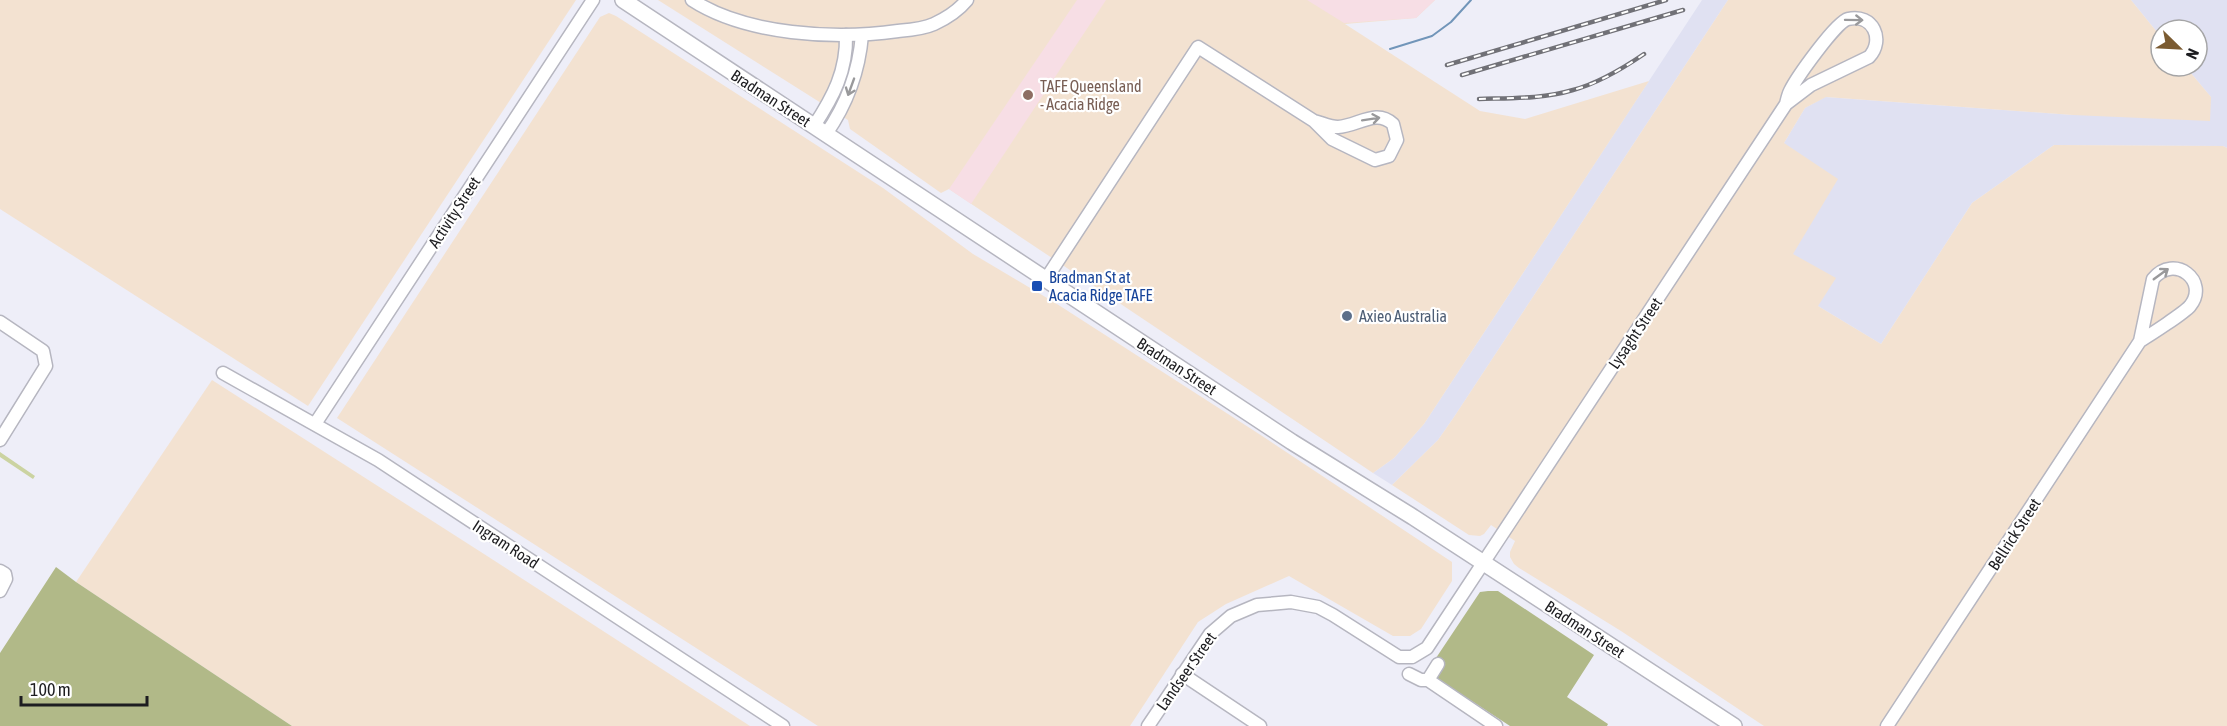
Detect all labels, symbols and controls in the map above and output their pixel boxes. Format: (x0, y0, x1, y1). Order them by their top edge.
one-way arrow (1844, 15, 1864, 26)
north arrow (2149, 18, 2209, 78)
text: N (2183, 46, 2203, 62)
street label: Bradman Street (728, 66, 814, 131)
one-way arrow (844, 77, 855, 96)
place label: TAFE Queensland - Acacia Ridge (1040, 77, 1142, 114)
marker: TAFE Queensland - Acacia Ridge (1021, 88, 1035, 102)
one-way arrow (1361, 113, 1380, 124)
street label: Activity Street (424, 173, 485, 251)
place label: Bradman St at Acacia Ridge TAFE (1049, 268, 1152, 305)
one-way arrow (2153, 268, 2169, 281)
marker: Bradman St at Acacia Ridge TAFE (1030, 279, 1044, 293)
street label: Lysaght Street (1605, 294, 1666, 373)
place label: Axieo Australia (1359, 307, 1447, 325)
marker: Axieo Australia (1340, 309, 1354, 323)
street label: Bradman Street (1134, 334, 1220, 399)
street label: Bellrick Street (1984, 494, 2044, 573)
street label: Ingram Road (469, 516, 542, 573)
street label: Bradman Street (1542, 597, 1628, 662)
street label: Landseer Street (1153, 628, 1220, 713)
scale bar (21, 669, 147, 707)
text: 100 m (30, 679, 71, 700)

